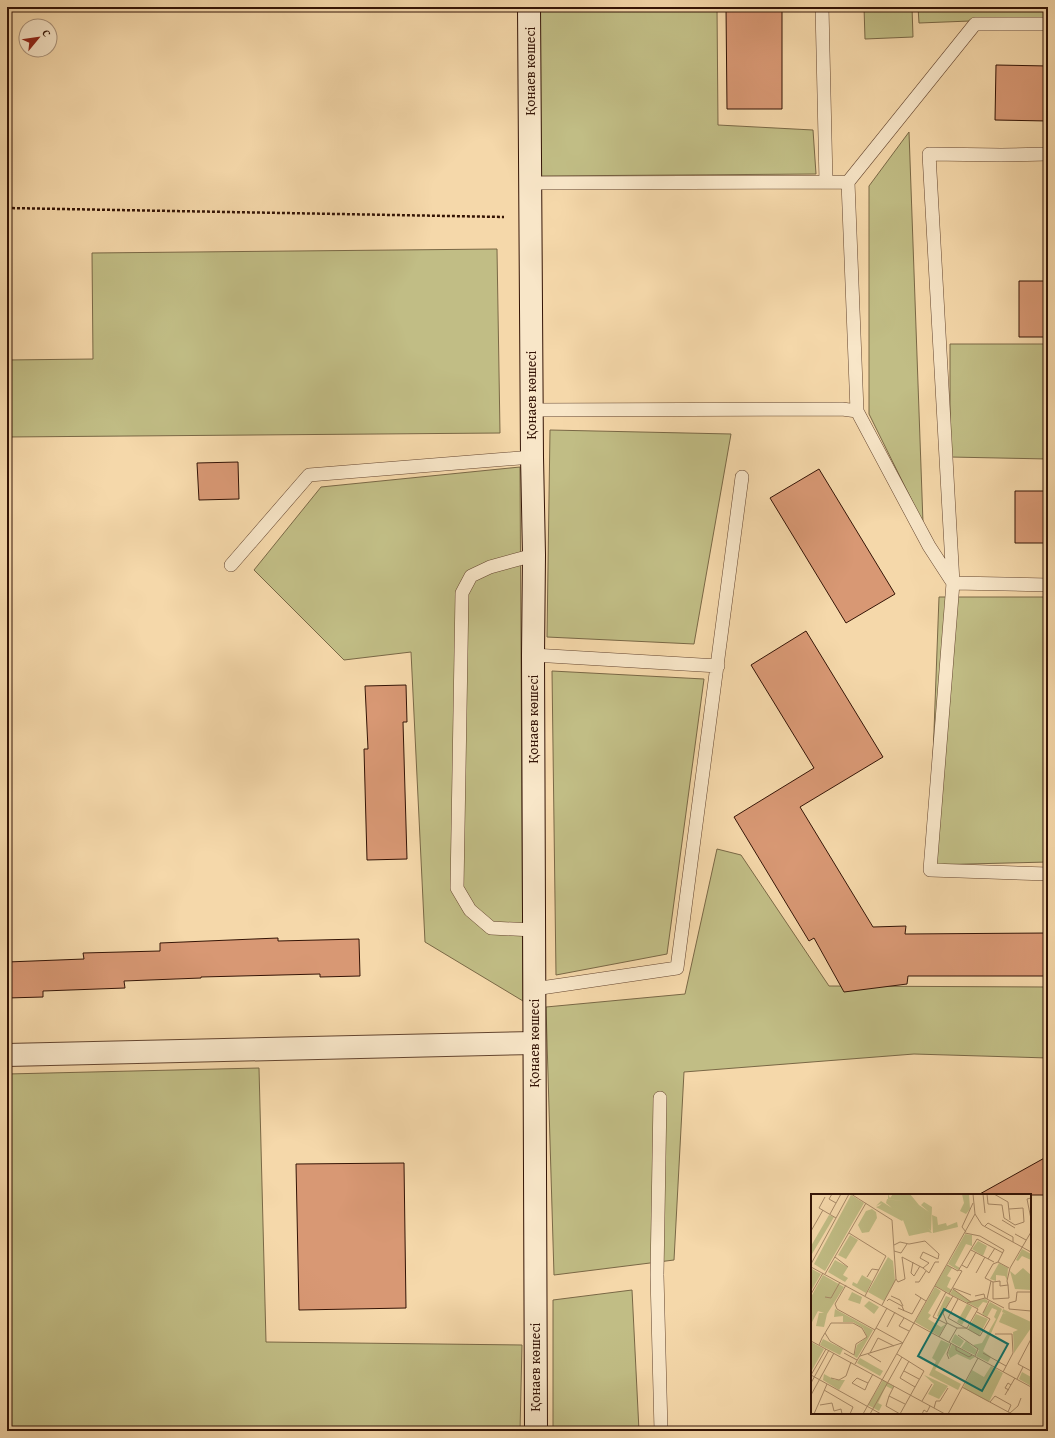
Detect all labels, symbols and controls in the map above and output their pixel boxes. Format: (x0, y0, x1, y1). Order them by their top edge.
north arrow (18, 18, 58, 58)
street label: Қонаев көшесі (520, 26, 540, 116)
text: С (38, 27, 55, 40)
street label: Қонаев көшесі (521, 350, 541, 440)
street label: Қонаев көшесі (523, 674, 543, 764)
street label: Қонаев көшесі (524, 998, 544, 1088)
inset map (811, 1194, 1031, 1414)
street label: Қонаев көшесі (525, 1322, 545, 1412)

